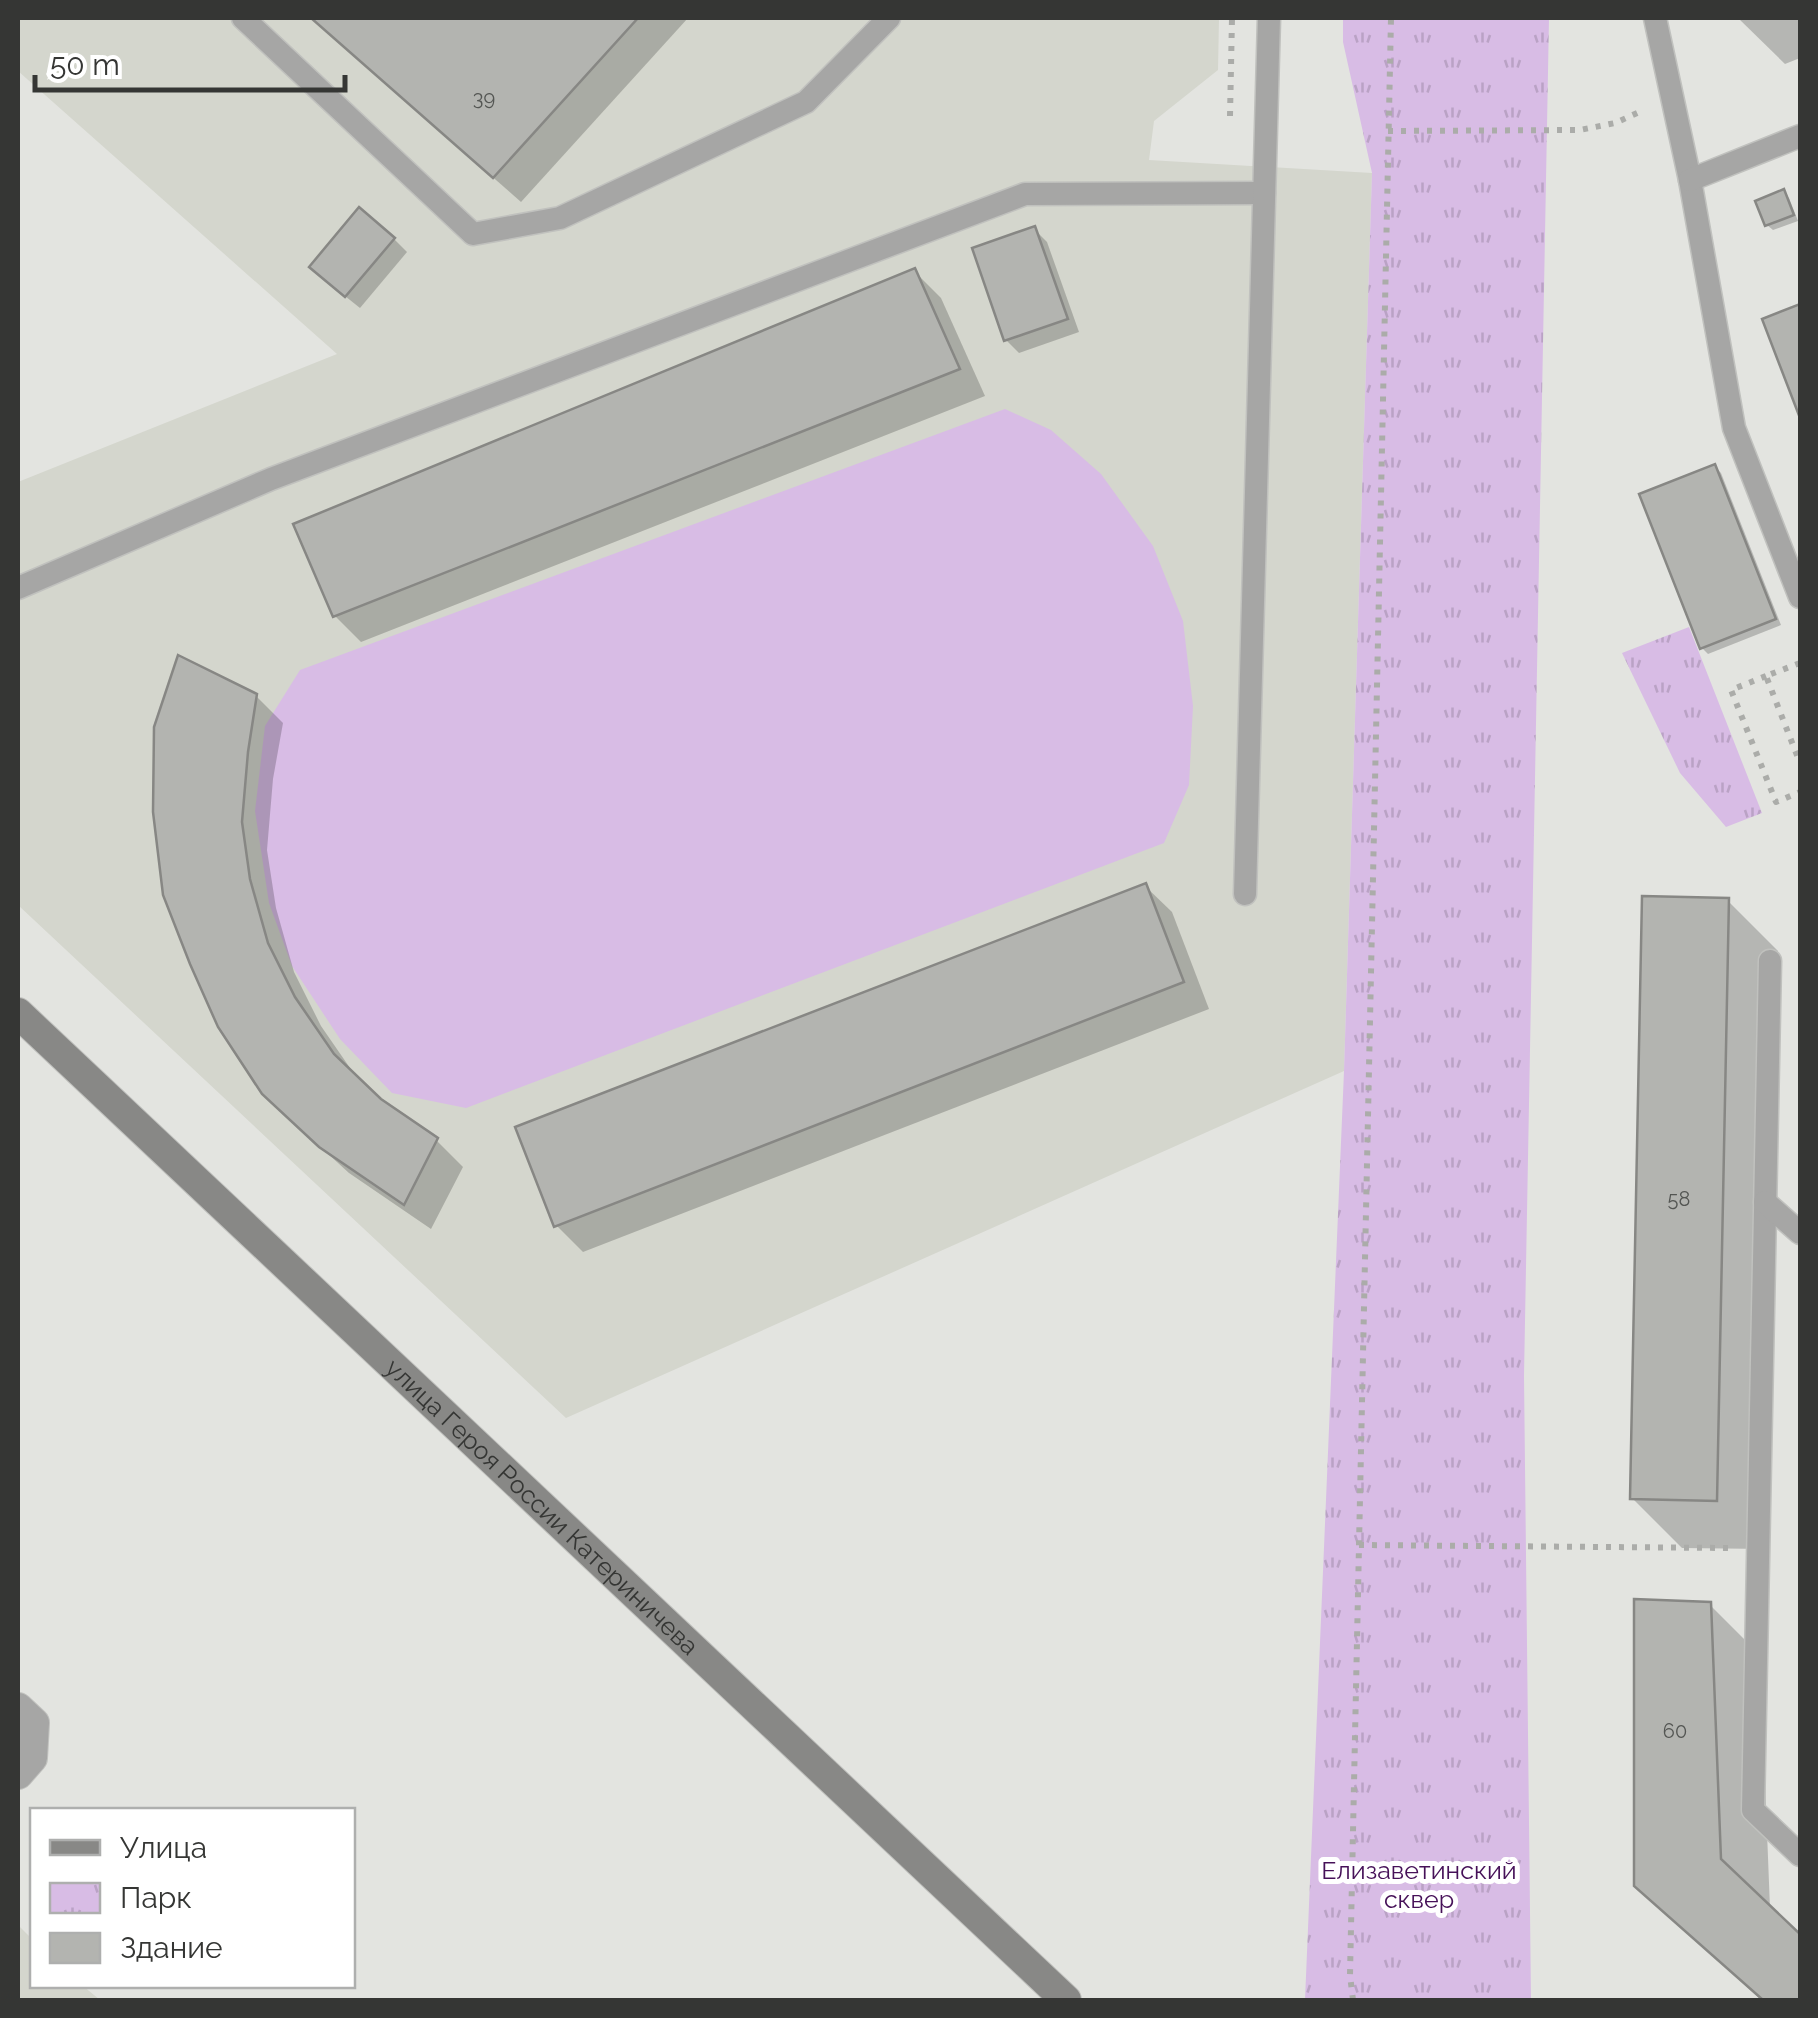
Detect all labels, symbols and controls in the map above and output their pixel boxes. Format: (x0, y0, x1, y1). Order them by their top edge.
scale bar (35, 30, 345, 92)
text: 50 m (50, 47, 120, 82)
house number: 39 (473, 86, 495, 110)
house number: 58 (1668, 1187, 1690, 1211)
street label: улица Героя России Катериничева (379, 1352, 705, 1661)
house number: 60 (1663, 1719, 1687, 1743)
legend (30, 1808, 355, 1988)
text: Улица (120, 1830, 207, 1865)
park label: Елизаветинский сквер (1321, 1855, 1517, 1914)
text: Парк (120, 1880, 192, 1915)
text: Здание (120, 1930, 223, 1965)

